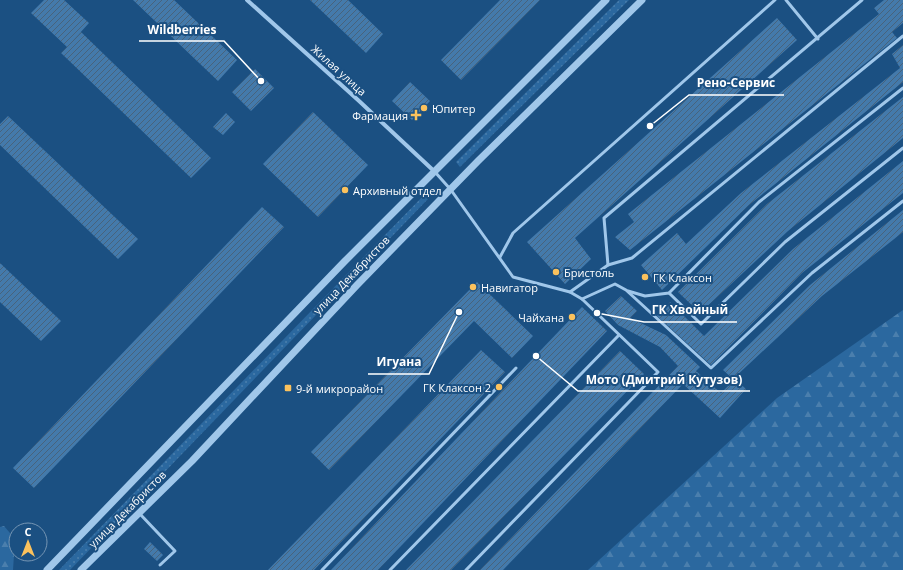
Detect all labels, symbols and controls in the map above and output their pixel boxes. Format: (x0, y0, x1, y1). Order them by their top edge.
callout: Wildberries (139, 17, 224, 41)
text: Wildberries (148, 21, 216, 38)
street label: Жилая улица (308, 41, 370, 99)
callout: Рено-Сервис (689, 71, 784, 95)
text: Рено-Сервис (697, 74, 775, 91)
place label: Юпитер (432, 101, 476, 116)
marker: Юпитер (419, 103, 429, 113)
place label: Фармация (352, 108, 408, 123)
marker: Фармация (411, 110, 421, 120)
place label: Архивный отдел (353, 183, 442, 198)
marker: Архивный отдел (340, 185, 350, 195)
street label: улица Декабристов (310, 232, 392, 318)
place label: Бристоль (564, 265, 614, 280)
marker: Бристоль (551, 267, 561, 277)
place label: ГК Клаксон (653, 270, 712, 285)
marker: ГК Клаксон (640, 272, 650, 282)
place label: Навигатор (481, 280, 538, 295)
marker: Навигатор (468, 282, 478, 292)
callout: ГК Хвойный (644, 298, 737, 322)
text: ГК Хвойный (652, 301, 728, 318)
place label: Чайхана (518, 310, 564, 325)
marker: Чайхана (567, 312, 577, 322)
callout: Игуана (368, 350, 429, 374)
text: Игуана (377, 353, 421, 370)
callout: Мото (Дмитрий Кутузов) (578, 367, 750, 391)
text: Мото (Дмитрий Кутузов) (586, 371, 742, 388)
place label: ГК Клаксон 2 (423, 380, 491, 395)
place label: 9-й микрорайон (296, 381, 383, 396)
marker: ГК Клаксон 2 (494, 382, 504, 392)
marker: 9-й микрорайон (283, 383, 293, 393)
street label: улица Декабристов (85, 467, 169, 551)
north arrow (8, 522, 48, 562)
text: С (24, 524, 32, 539)

